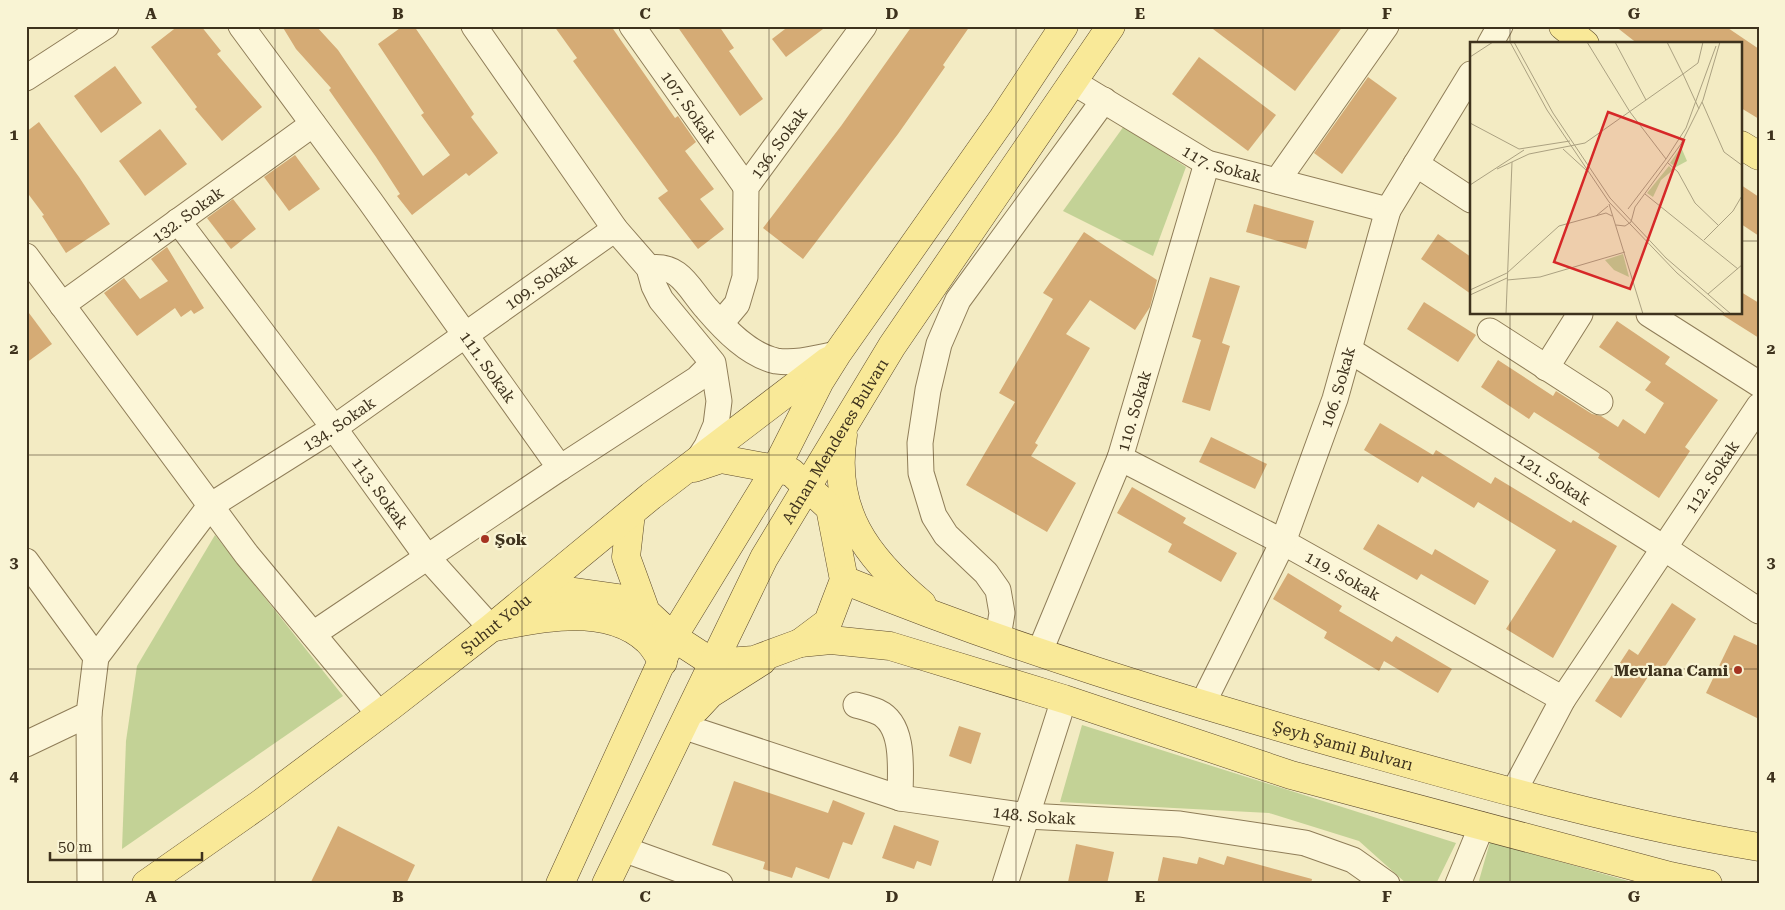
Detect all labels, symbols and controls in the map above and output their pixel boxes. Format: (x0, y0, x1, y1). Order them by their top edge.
text: A (145, 4, 157, 23)
text: B (392, 4, 404, 23)
text: C (639, 4, 651, 23)
text: D (886, 4, 899, 23)
text: E (1135, 4, 1145, 23)
text: F (1382, 4, 1392, 23)
text: G (1628, 4, 1641, 23)
inset map (1470, 42, 1742, 315)
street label: 107. Sokak (657, 67, 721, 147)
street label: 136. Sokak (747, 104, 811, 182)
text: 1 (10, 125, 19, 144)
text: 1 (1767, 125, 1776, 144)
street label: 117. Sokak (1178, 141, 1264, 187)
street label: 132. Sokak (149, 183, 227, 247)
street label: 109. Sokak (501, 250, 581, 314)
street label: 111. Sokak (456, 328, 520, 407)
text: 2 (10, 339, 19, 358)
text: 2 (1767, 339, 1776, 358)
street label: 106. Sokak (1316, 345, 1359, 430)
street label: Adnan Menderes Bulvarı (778, 355, 892, 527)
street label: 110. Sokak (1113, 368, 1155, 454)
street label: 134. Sokak (299, 393, 379, 455)
street label: 112. Sokak (1681, 437, 1743, 517)
street label: 121. Sokak (1513, 449, 1594, 509)
street label: 113. Sokak (348, 454, 412, 532)
place label: Şok (495, 530, 527, 549)
marker: Şok (479, 533, 491, 545)
street label: 119. Sokak (1302, 547, 1384, 605)
text: 3 (10, 553, 19, 572)
text: 3 (1767, 553, 1776, 572)
street label: Şuhut Yolu (457, 590, 535, 658)
place label: Mevlana Cami (1614, 661, 1729, 680)
marker: Mevlana Cami (1732, 664, 1744, 676)
street label: Şeyh Şamil Bulvarı (1271, 717, 1415, 775)
text: 4 (10, 766, 19, 785)
text: 4 (1767, 766, 1776, 785)
street label: 148. Sokak (991, 802, 1076, 829)
scale bar (50, 830, 202, 862)
text: 50 m (58, 838, 93, 856)
text: A (145, 887, 157, 906)
text: B (392, 887, 404, 906)
text: C (639, 887, 651, 906)
text: D (886, 887, 899, 906)
text: E (1135, 887, 1145, 906)
text: F (1382, 887, 1392, 906)
text: G (1628, 887, 1641, 906)

